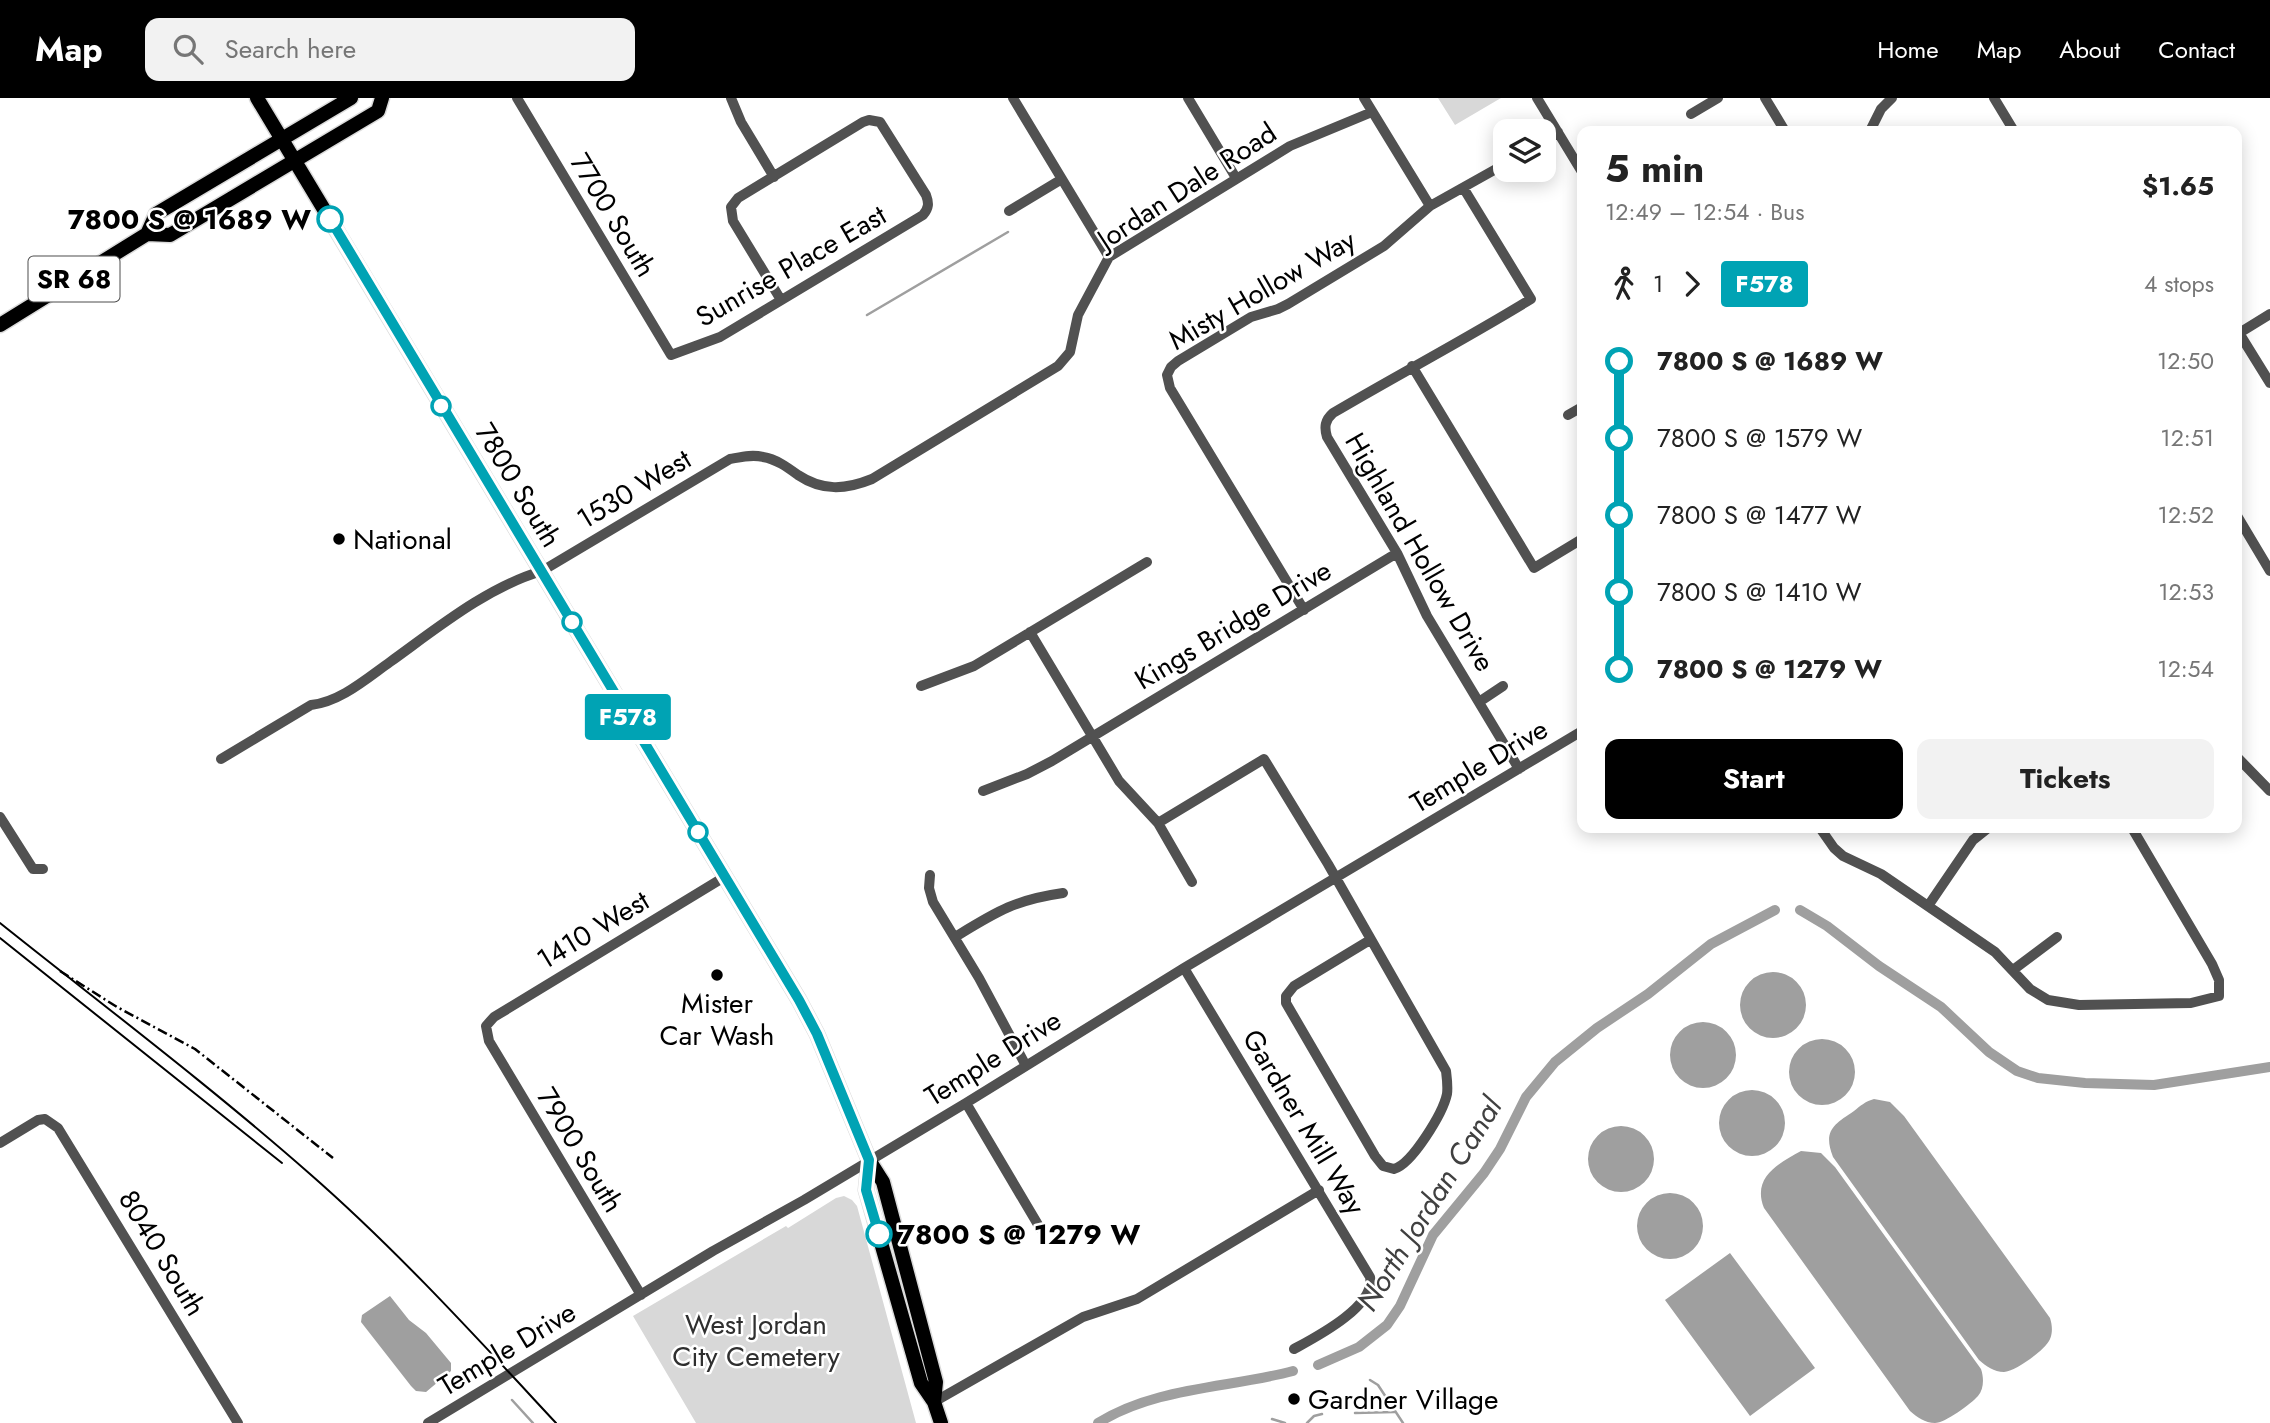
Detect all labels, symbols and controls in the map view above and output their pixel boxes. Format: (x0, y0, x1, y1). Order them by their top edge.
search box (145, 18, 635, 81)
text: Map (35, 26, 103, 73)
icon: search (169, 30, 207, 68)
text: Search here (225, 30, 356, 68)
text: Home (1877, 32, 1939, 67)
text: Map (1977, 32, 2021, 67)
text: About (2059, 32, 2120, 67)
text: Contact (2158, 32, 2235, 67)
street label: Jordan Dale Road (1086, 113, 1285, 262)
map controls (1493, 119, 1556, 182)
button: layers (1493, 119, 1556, 182)
text: 5 min (1605, 141, 1704, 196)
street label: 7700 South (560, 145, 666, 285)
text: $1.65 (2142, 167, 2214, 205)
street label: Sunrise Place East (688, 195, 894, 337)
text: 12:49 – 12:54 · Bus (1605, 195, 1804, 229)
place label: 7800 S @ 1689 W (68, 199, 311, 240)
marker: 7800 S @ 1689 W (317, 206, 343, 232)
street label: Misty Hollow Way (1161, 219, 1364, 360)
road number: SR 68 (28, 256, 119, 302)
icon: walk (1605, 265, 1643, 303)
icon: forward (1673, 265, 1711, 303)
text: F578 (1735, 266, 1794, 301)
text: 1 (1653, 267, 1663, 301)
text: 4 stops (2144, 267, 2214, 301)
text: 7800 S @ 1689 W (1657, 342, 1883, 380)
text: 12:50 (2157, 344, 2214, 378)
unlabelled marker (431, 396, 451, 416)
street label: 7800 South (465, 415, 571, 555)
text: 7800 S @ 1579 W (1657, 419, 1862, 457)
text: 12:51 (2160, 421, 2214, 455)
street label: Highland Hollow Drive (1335, 425, 1505, 679)
street label: 1530 West (569, 439, 699, 539)
text: 7800 S @ 1477 W (1657, 496, 1861, 534)
text: 12:52 (2158, 498, 2214, 532)
place label: National (353, 519, 452, 560)
marker: National (331, 531, 347, 547)
street label: Kings Bridge Drive (1127, 550, 1339, 700)
text: 7800 S @ 1410 W (1657, 573, 1861, 611)
text: 12:53 (2158, 575, 2214, 609)
unlabelled marker (562, 612, 582, 632)
text: 7800 S @ 1279 W (1657, 650, 1882, 688)
text: 12:54 (2157, 652, 2214, 686)
line badge: F578 (579, 694, 677, 740)
text: F578 (599, 699, 657, 734)
street label: Temple Drive (1402, 709, 1556, 823)
button: Start (1605, 739, 1903, 819)
button: Tickets (1917, 739, 2214, 819)
unlabelled marker (688, 822, 708, 842)
street label: 1410 West (529, 880, 657, 980)
marker: Mister Car Wash (709, 967, 725, 983)
place label: Mister Car Wash (659, 983, 775, 1056)
street label: Temple Drive (917, 1000, 1069, 1116)
street label: Gardner Mill Way (1232, 1022, 1376, 1223)
street label: 7900 South (526, 1080, 634, 1220)
water label: North Jordan Canal (1346, 1088, 1513, 1319)
street label: 8040 South (108, 1182, 216, 1324)
place label: 7800 S @ 1279 W (898, 1214, 1140, 1255)
marker: 7800 S @ 1279 W (866, 1221, 892, 1247)
street label: Temple Drive (430, 1292, 584, 1406)
park label: West Jordan City Cemetery (672, 1304, 841, 1377)
place label: Gardner Village (1308, 1379, 1498, 1420)
marker: Gardner Village (1286, 1391, 1302, 1407)

